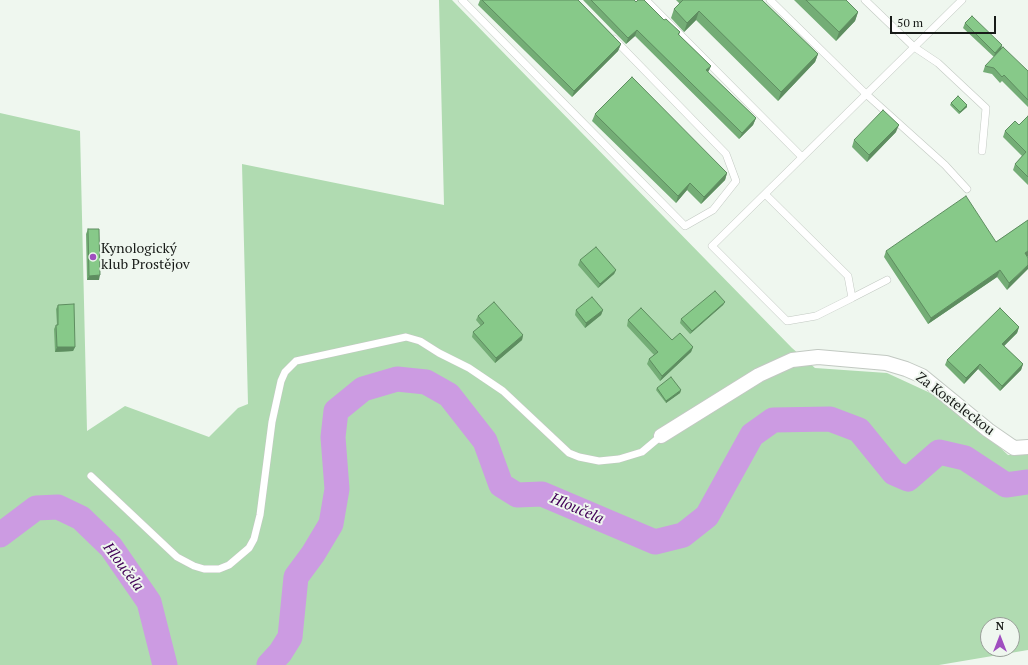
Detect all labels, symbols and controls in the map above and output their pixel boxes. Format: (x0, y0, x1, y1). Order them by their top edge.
scale bar (892, 8, 998, 34)
text: 50 m (897, 15, 923, 30)
place label: Kynologický klub Prostějov (101, 241, 190, 274)
marker: Kynologický klub Prostějov (88, 252, 98, 262)
street label: Za Kosteleckou (912, 369, 998, 439)
water label: Hloučela (548, 490, 606, 528)
water label: Hloučela (99, 539, 147, 595)
north arrow (980, 617, 1020, 657)
text: N (996, 619, 1004, 633)

